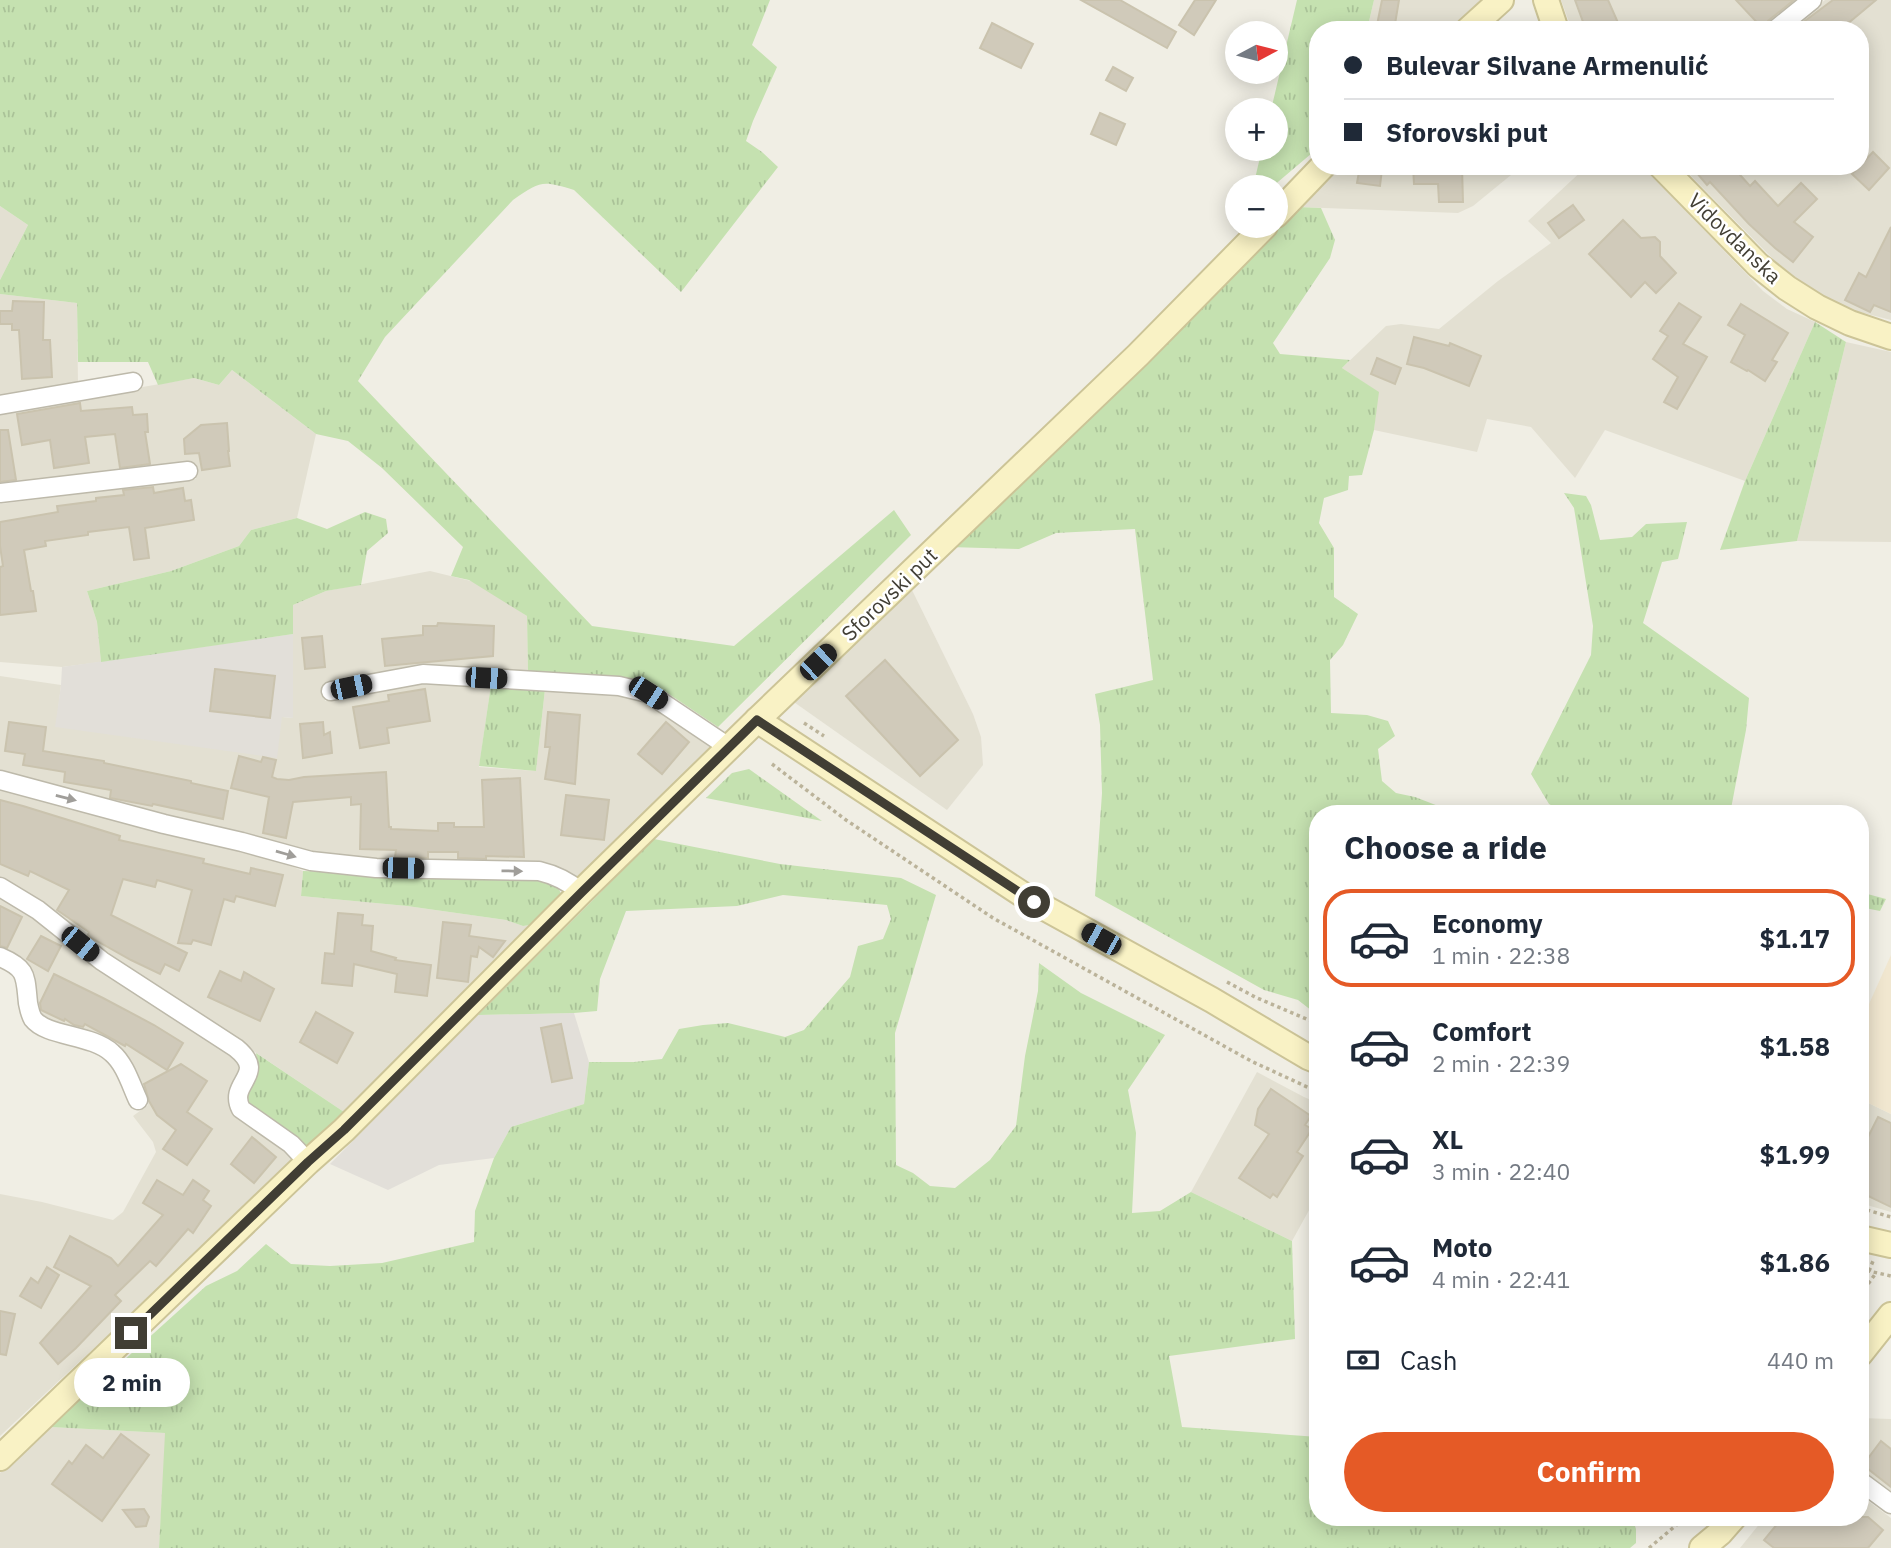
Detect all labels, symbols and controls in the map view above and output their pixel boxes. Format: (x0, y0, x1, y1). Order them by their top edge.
north arrow (1225, 21, 1288, 84)
map controls (1225, 21, 1288, 238)
text: Bulevar Silvane Armenulić (1386, 48, 1708, 82)
button: + (1225, 98, 1288, 161)
text: Sforovski put (1386, 115, 1548, 149)
button: − (1225, 175, 1288, 238)
street label: Vidovdanska (1682, 186, 1788, 290)
street label: Sforovski put (835, 541, 943, 647)
car (796, 640, 841, 684)
car (465, 666, 508, 690)
car (329, 672, 374, 702)
car (625, 673, 672, 713)
one-way arrow (56, 794, 77, 804)
text: Choose a ride (1344, 826, 1547, 868)
one-way arrow (276, 850, 297, 860)
car (382, 857, 425, 879)
one-way arrow (502, 865, 524, 877)
route start (1018, 886, 1050, 918)
text: Economy (1432, 906, 1543, 940)
icon: car (1348, 907, 1411, 970)
car (1078, 920, 1125, 958)
text: $1.17 (1760, 921, 1830, 955)
car (58, 923, 103, 965)
text: 1 min · 22:38 (1432, 940, 1570, 970)
text: Comfort (1432, 1014, 1531, 1048)
icon: car (1348, 1015, 1411, 1078)
text: $1.58 (1760, 1029, 1830, 1063)
text: 2 min · 22:39 (1432, 1048, 1570, 1078)
text: XL (1432, 1122, 1463, 1156)
icon: car (1348, 1123, 1411, 1186)
text: $1.99 (1760, 1137, 1830, 1171)
text: 3 min · 22:40 (1432, 1156, 1570, 1186)
text: Moto (1432, 1230, 1492, 1264)
icon: car (1348, 1231, 1411, 1294)
text: $1.86 (1760, 1245, 1830, 1279)
text: 4 min · 22:41 (1432, 1264, 1570, 1294)
route end (115, 1317, 147, 1349)
icon: cash (1344, 1341, 1382, 1379)
text: Cash (1400, 1343, 1457, 1377)
text: 440 m (1767, 1345, 1834, 1375)
callout: 2 min (73, 1358, 189, 1406)
text: 2 min (102, 1367, 162, 1397)
button: Confirm (1344, 1432, 1834, 1512)

